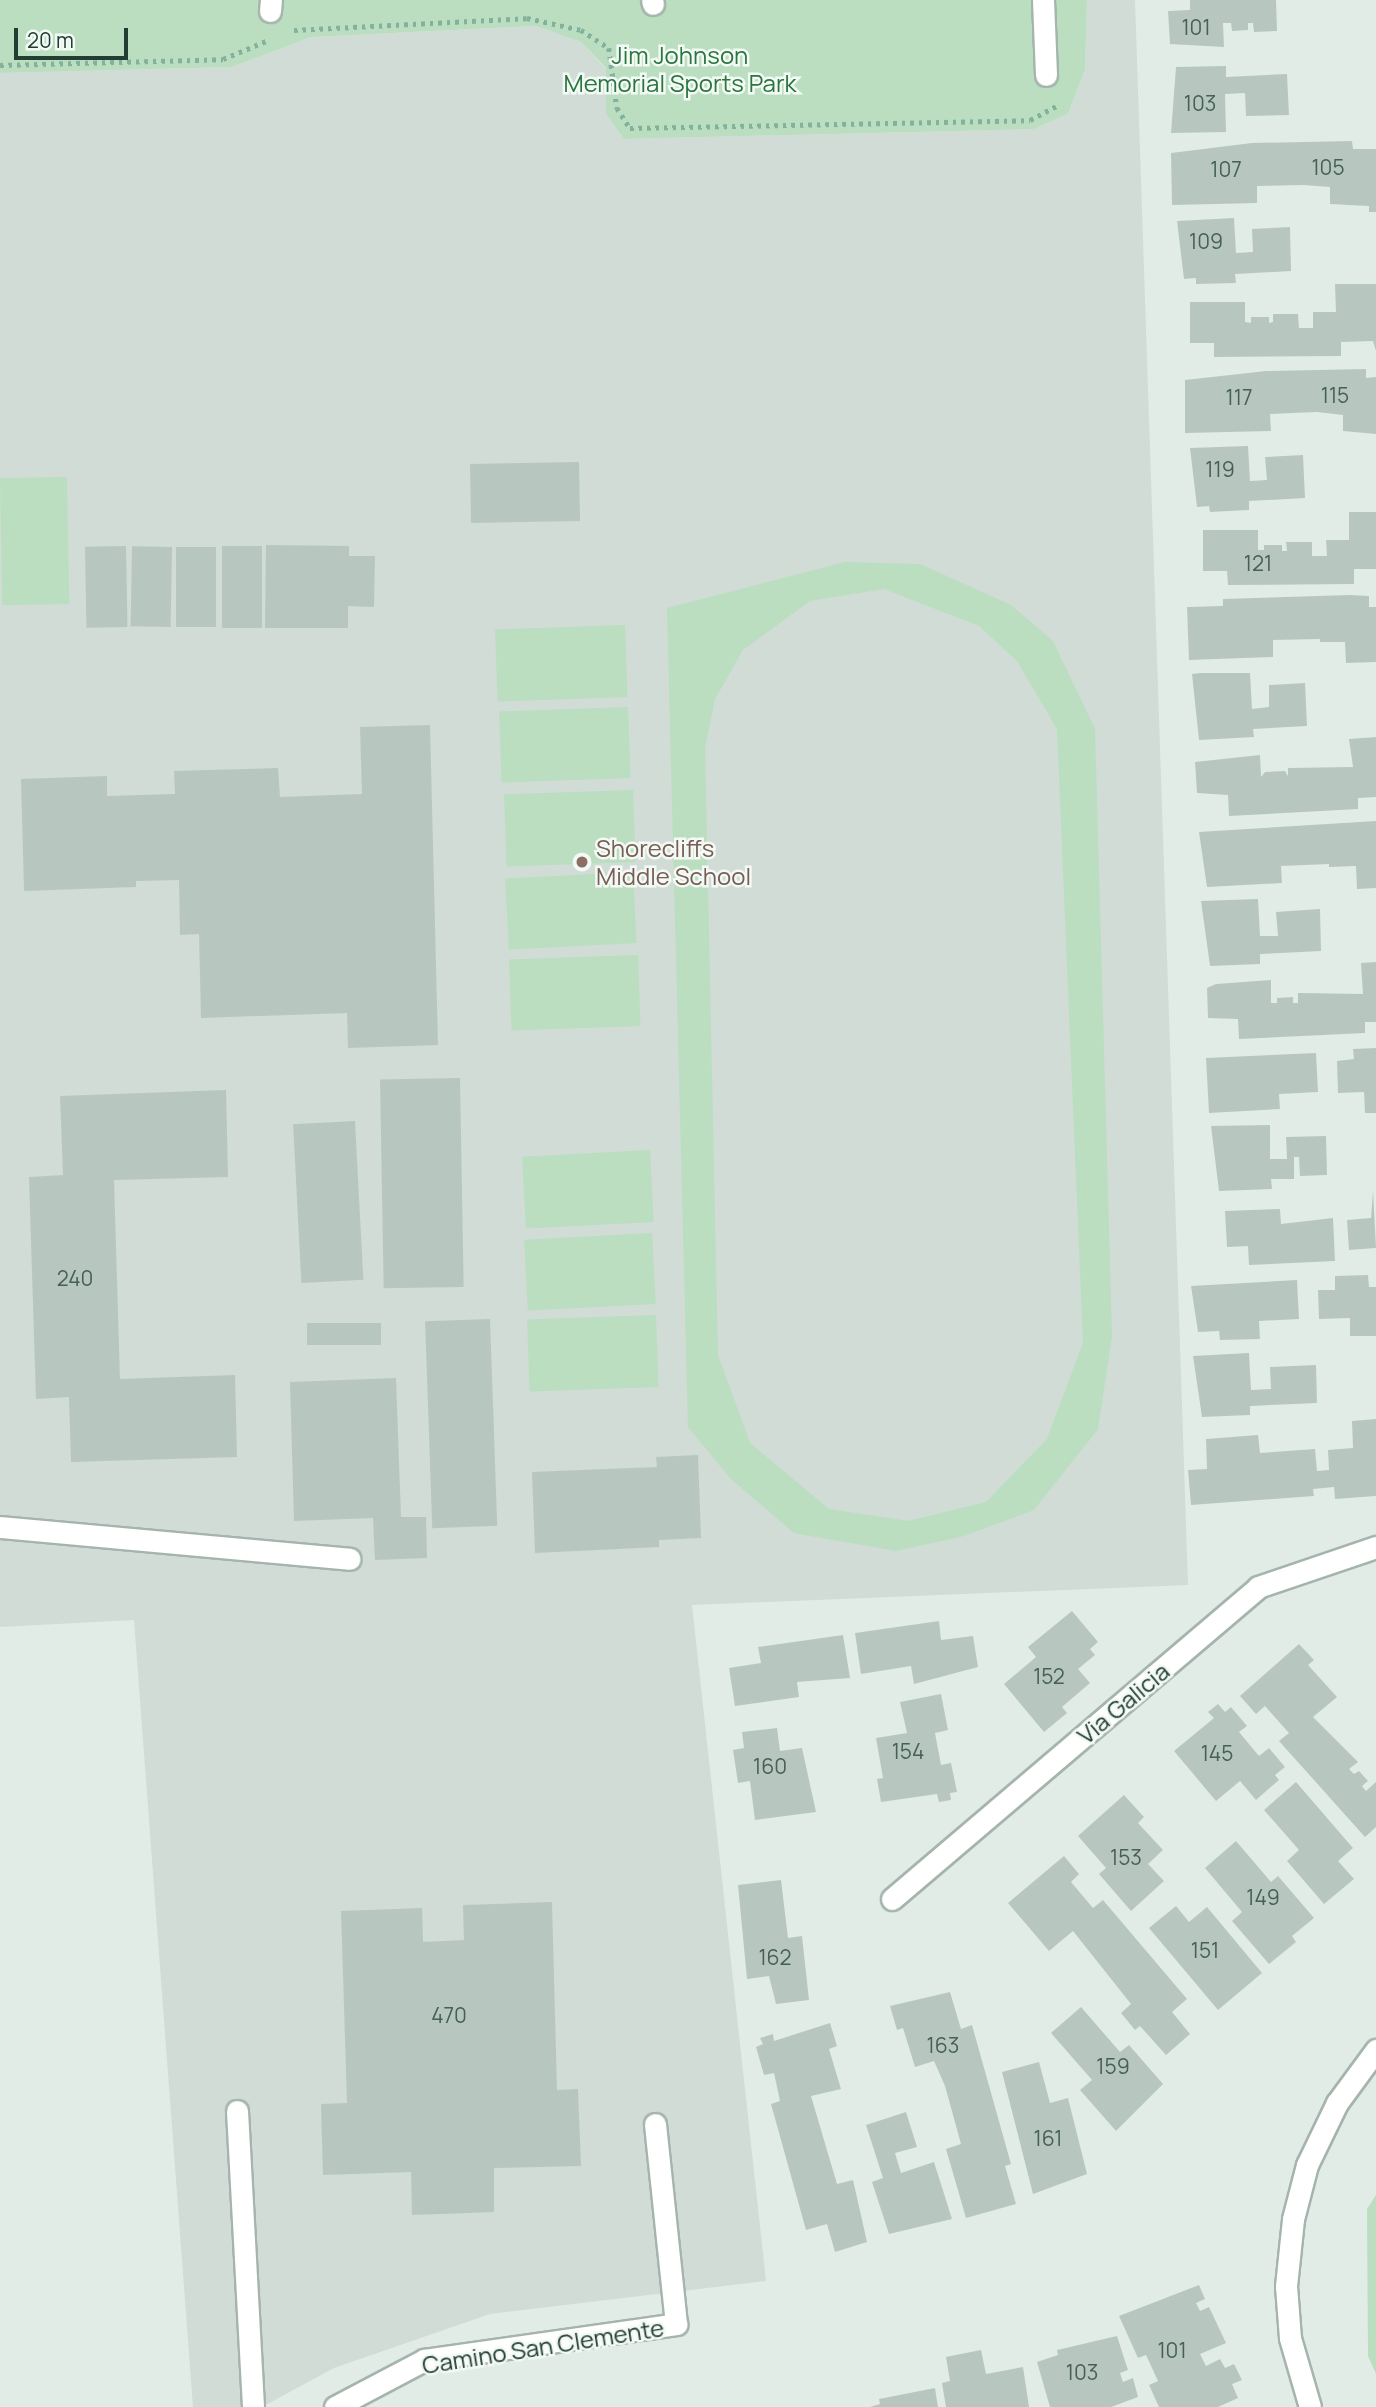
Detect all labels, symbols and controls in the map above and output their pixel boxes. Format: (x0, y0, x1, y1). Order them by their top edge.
scale bar (18, 14, 131, 58)
house number: 101 (1181, 14, 1211, 40)
text: 20 m (27, 26, 74, 54)
park label: Jim Johnson Memorial Sports Park (564, 41, 796, 97)
house number: 103 (1184, 90, 1216, 116)
house number: 105 (1311, 154, 1345, 180)
house number: 107 (1210, 156, 1242, 182)
house number: 109 (1189, 228, 1223, 254)
house number: 115 (1321, 382, 1349, 408)
house number: 117 (1226, 384, 1252, 410)
house number: 119 (1205, 456, 1235, 482)
house number: 121 (1244, 550, 1272, 576)
place label: Shorecliffs Middle School (596, 834, 751, 890)
marker: Shorecliffs Middle School (574, 854, 590, 870)
house number: 240 (57, 1265, 93, 1291)
street label: Via Galicia (1071, 1656, 1175, 1750)
house number: 152 (1033, 1663, 1065, 1689)
house number: 154 (892, 1738, 924, 1764)
house number: 145 (1201, 1740, 1233, 1766)
house number: 160 (753, 1753, 787, 1779)
house number: 153 (1110, 1844, 1142, 1870)
house number: 149 (1246, 1884, 1280, 1910)
house number: 151 (1191, 1937, 1219, 1963)
house number: 162 (758, 1944, 792, 1970)
house number: 470 (431, 2002, 467, 2028)
house number: 163 (927, 2032, 959, 2058)
house number: 159 (1096, 2053, 1130, 2079)
house number: 161 (1033, 2125, 1063, 2151)
street label: Camino San Clemente (420, 2313, 666, 2379)
house number: 101 (1157, 2337, 1187, 2363)
house number: 103 (1066, 2359, 1098, 2385)

